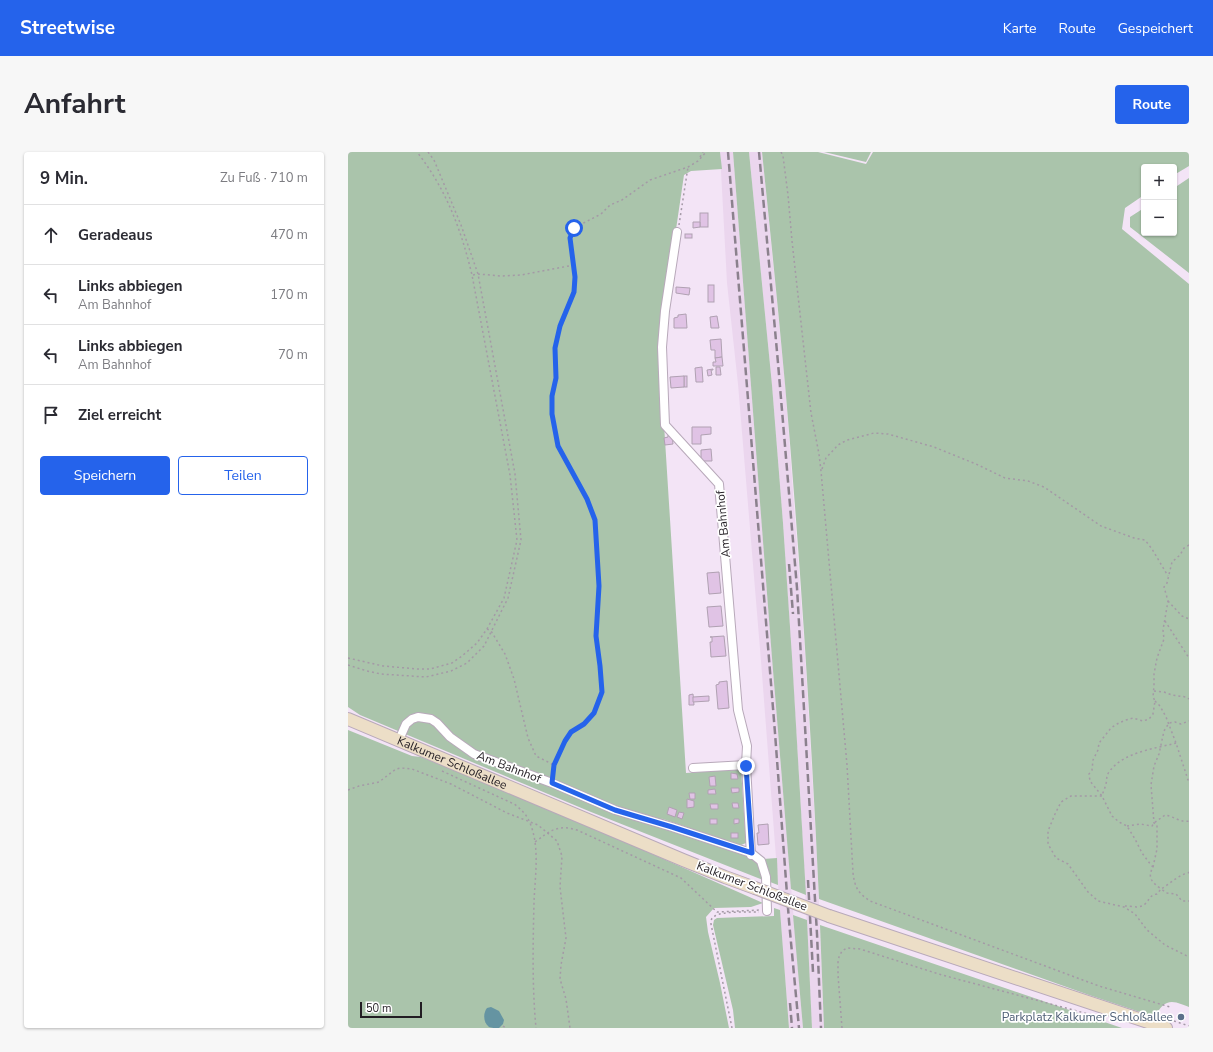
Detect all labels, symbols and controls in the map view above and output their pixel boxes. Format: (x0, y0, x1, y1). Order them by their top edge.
text: Streetwise (20, 15, 115, 41)
text: Karte (1003, 19, 1037, 38)
text: Route (1059, 19, 1096, 38)
text: Gespeichert (1118, 19, 1193, 38)
text: Anfahrt (24, 85, 125, 123)
button: Route (1115, 85, 1189, 124)
map controls (1141, 164, 1177, 236)
button: + (1141, 164, 1177, 200)
text: 9 Min. (40, 167, 88, 190)
text: Zu Fuß · 710 m (220, 169, 308, 187)
button: − (1141, 200, 1177, 236)
route start (565, 219, 583, 237)
icon: ahead (40, 224, 62, 246)
text: Geradeaus (78, 225, 153, 245)
text: 470 m (270, 226, 308, 244)
text: Links abbiegen (78, 276, 182, 296)
icon: left (40, 284, 62, 306)
text: 170 m (270, 286, 308, 304)
text: Am Bahnhof (78, 296, 151, 314)
text: Links abbiegen (78, 336, 182, 356)
icon: left (40, 344, 62, 366)
text: 70 m (278, 346, 308, 364)
text: Am Bahnhof (78, 356, 151, 374)
icon: arrive (40, 404, 62, 426)
text: Ziel erreicht (78, 405, 161, 425)
button: Speichern (40, 456, 170, 495)
button: Teilen (178, 456, 308, 495)
street label: Am Bahnhof (712, 489, 734, 558)
street label: Kalkumer Schloßallee (395, 733, 510, 793)
street label: Am Bahnhof (475, 747, 544, 787)
route end (737, 757, 755, 775)
street label: Kalkumer Schloßallee (694, 857, 810, 915)
scale bar (360, 1000, 422, 1019)
text: 50 m (366, 1001, 391, 1016)
place label: Parkplatz Kalkumer Schloßallee (1002, 1009, 1173, 1025)
marker: Parkplatz Kalkumer Schloßallee (1176, 1012, 1186, 1022)

